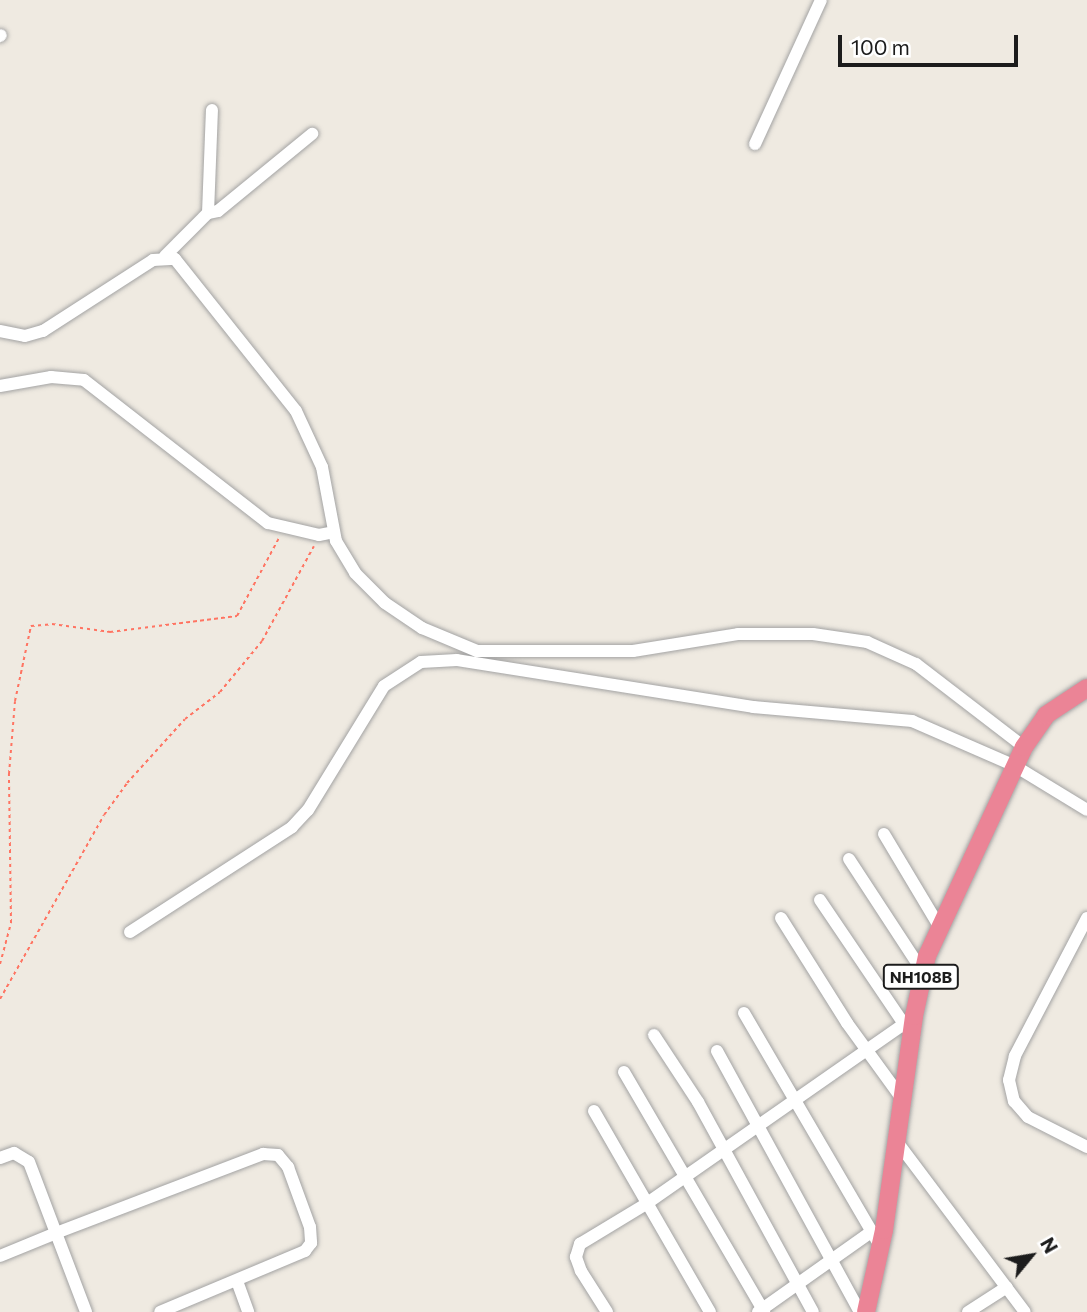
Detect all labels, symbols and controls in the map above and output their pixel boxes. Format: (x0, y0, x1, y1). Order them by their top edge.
scale bar (842, 21, 1022, 65)
text: 100 m (851, 34, 910, 59)
road number: NH108B (883, 965, 960, 990)
north arrow (996, 1221, 1066, 1291)
text: N (1036, 1233, 1063, 1257)

